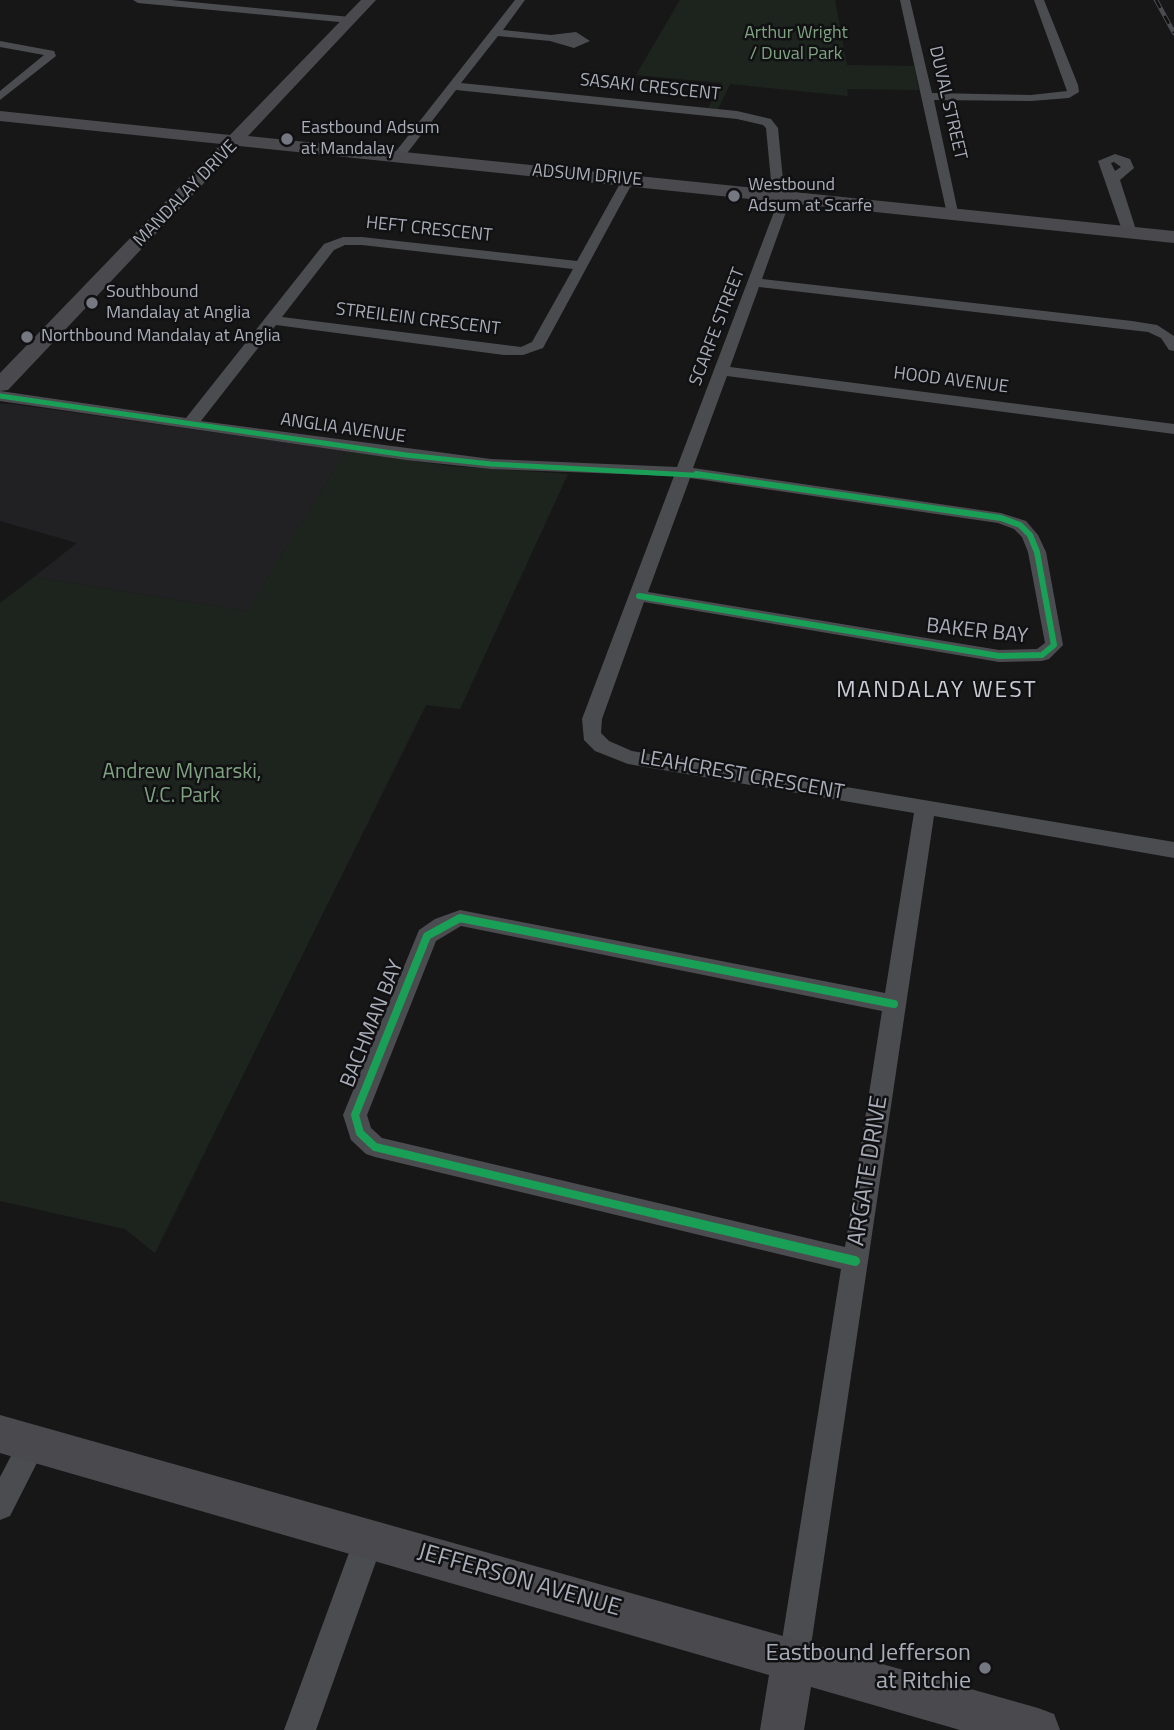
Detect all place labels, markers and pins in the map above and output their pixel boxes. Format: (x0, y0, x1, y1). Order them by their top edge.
place label: Eastbound Adsum at Mandalay (301, 118, 439, 160)
marker: Eastbound Adsum at Mandalay (279, 131, 295, 147)
place label: Westbound Adsum at Scarfe (748, 175, 872, 218)
marker: Westbound Adsum at Scarfe (726, 188, 742, 204)
place label: Southbound Mandalay at Anglia (106, 282, 250, 324)
marker: Southbound Mandalay at Anglia (84, 295, 100, 311)
place label: Northbound Mandalay at Anglia (41, 326, 281, 348)
marker: Northbound Mandalay at Anglia (19, 329, 35, 345)
place label: Eastbound Jefferson at Ritchie (765, 1640, 971, 1696)
marker: Eastbound Jefferson at Ritchie (977, 1660, 993, 1676)

